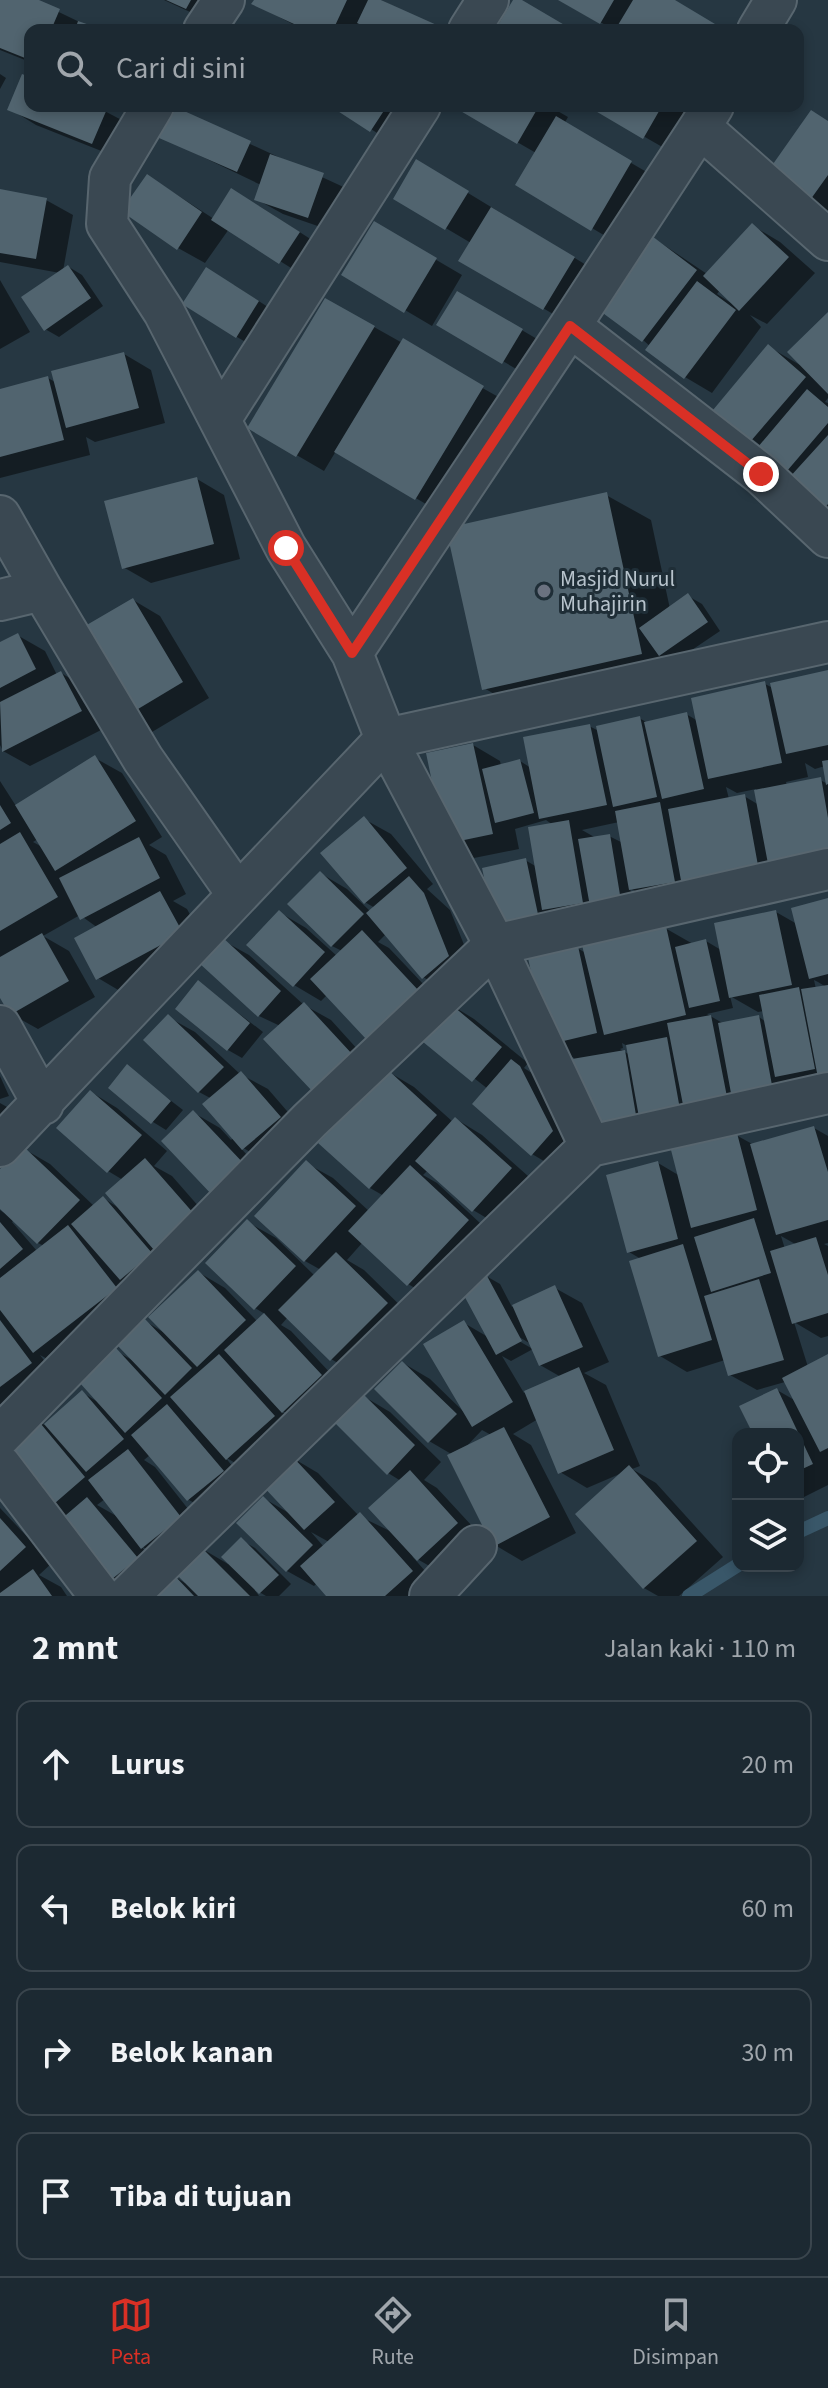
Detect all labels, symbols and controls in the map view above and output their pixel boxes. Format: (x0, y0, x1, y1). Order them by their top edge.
search box (24, 24, 804, 112)
icon: search (52, 46, 96, 90)
text: Cari di sini (116, 47, 246, 90)
route end (743, 456, 779, 492)
route start (268, 530, 304, 566)
place label: Masjid Nurul Muhajirin (560, 563, 675, 620)
marker: Masjid Nurul Muhajirin (535, 582, 553, 600)
map controls (732, 1428, 804, 1572)
button: locate (732, 1428, 804, 1500)
button: layers (732, 1500, 804, 1572)
text: 2 mnt (32, 1624, 118, 1673)
text: Jalan kaki · 110 m (604, 1630, 796, 1667)
icon: ahead (34, 1742, 78, 1786)
text: Lurus (110, 1743, 185, 1786)
text: 20 m (741, 1746, 794, 1783)
icon: left (34, 1886, 78, 1930)
text: Belok kiri (110, 1887, 236, 1930)
text: 60 m (741, 1890, 794, 1927)
icon: right (34, 2030, 78, 2074)
text: Belok kanan (110, 2031, 273, 2074)
text: 30 m (741, 2034, 794, 2071)
icon: arrive (34, 2174, 78, 2218)
text: Tiba di tujuan (110, 2175, 292, 2218)
tab: Peta (109, 2293, 153, 2373)
tab: Rute (371, 2293, 415, 2373)
tab: Disimpan (632, 2293, 719, 2373)

